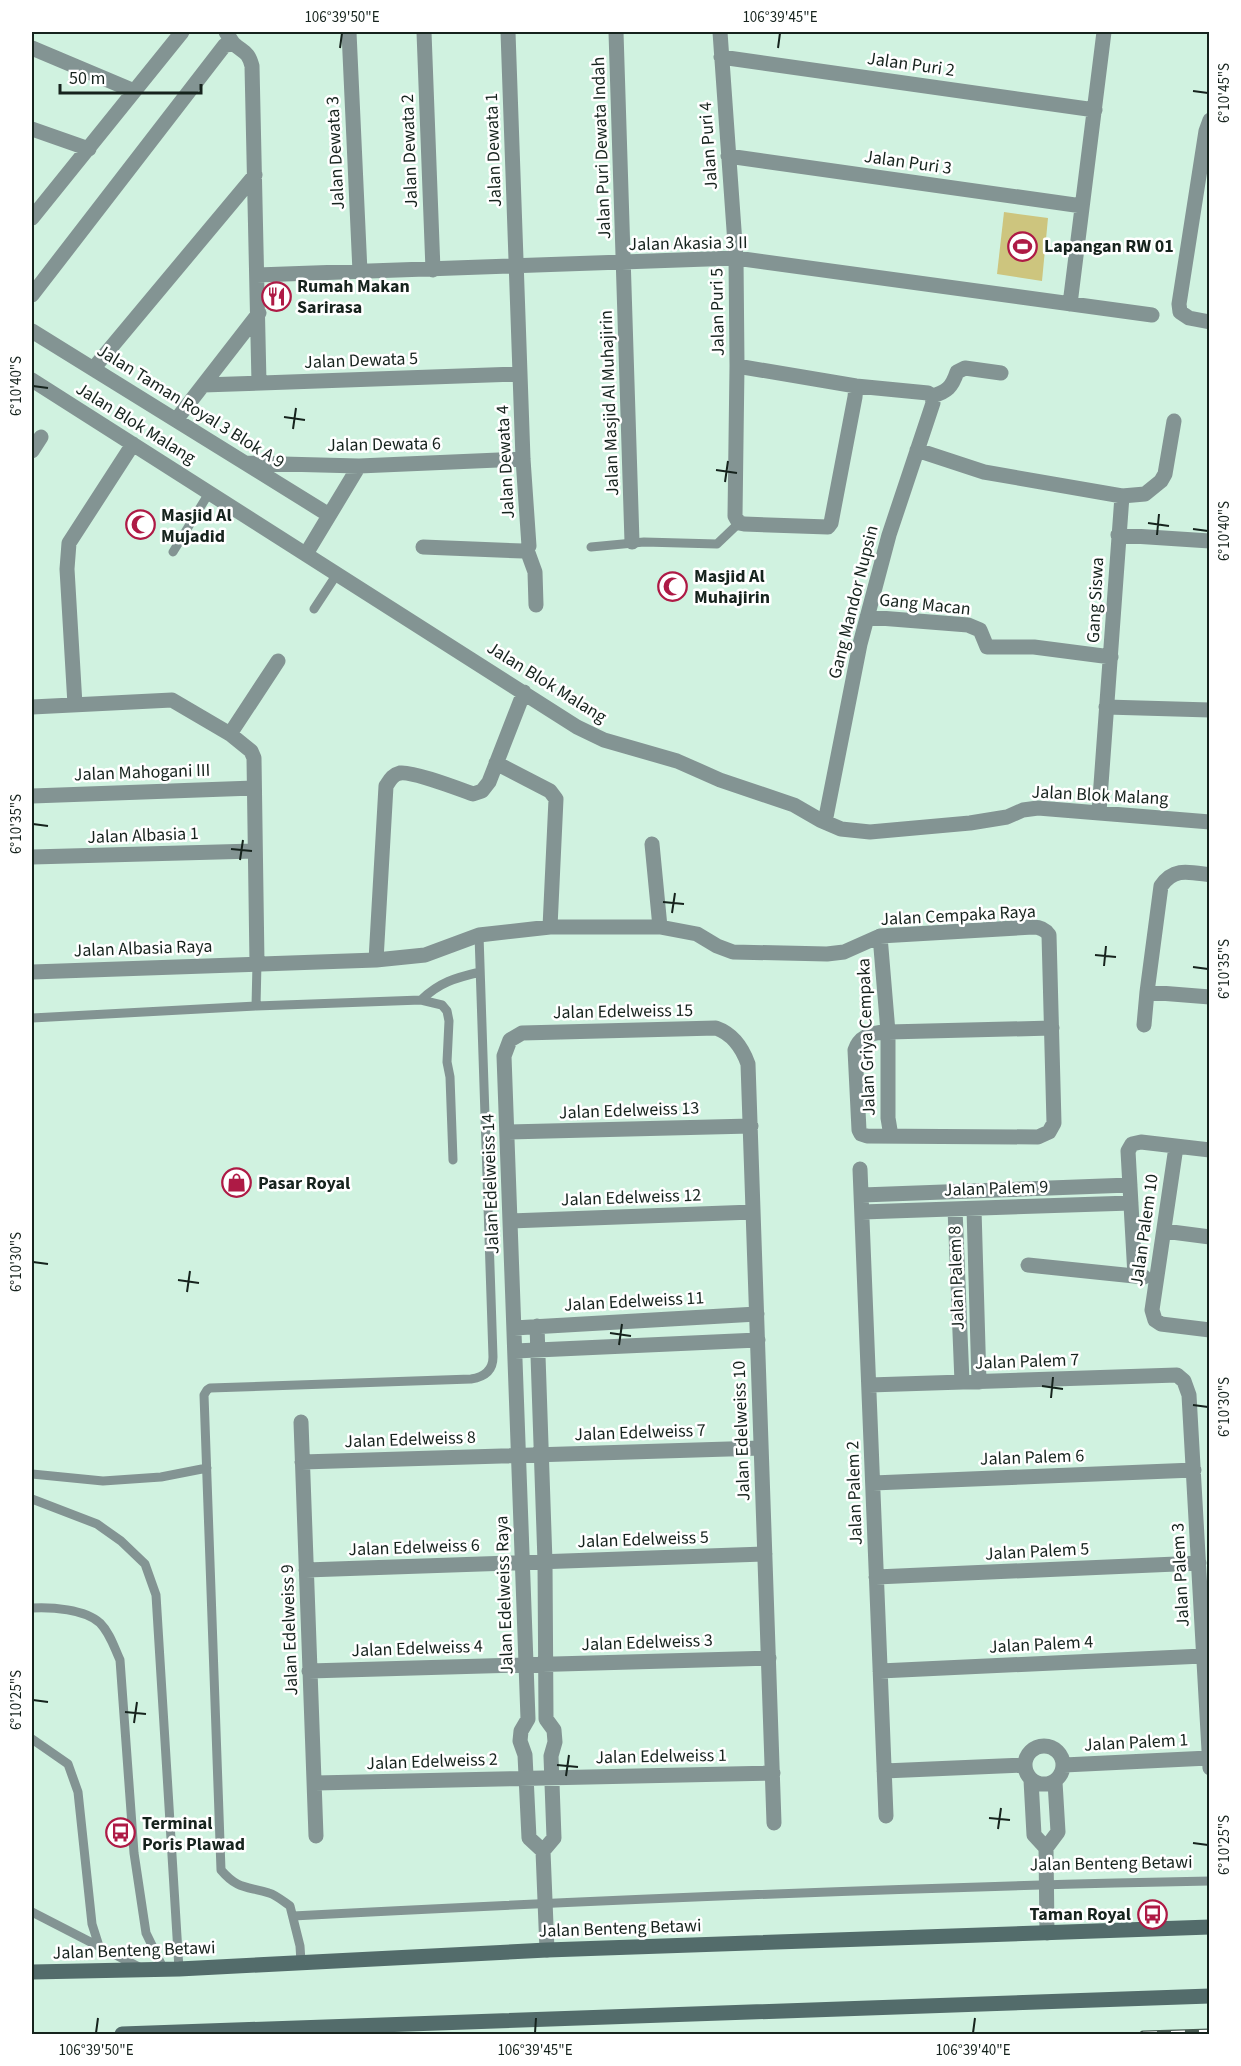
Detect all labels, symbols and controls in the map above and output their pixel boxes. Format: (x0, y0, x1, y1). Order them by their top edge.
text: 106°39'50"E (304, 7, 380, 28)
text: 106°39'45"E (742, 7, 818, 28)
street label: Jalan Puri 2 (866, 46, 956, 83)
street label: Jalan Puri Dewata Indah (586, 56, 617, 240)
scale bar (60, 57, 201, 95)
text: 6°10'45"S (1214, 63, 1235, 123)
text: 50 m (69, 66, 105, 91)
street label: Jalan Dewata 1 (479, 93, 508, 207)
street label: Jalan Dewata 2 (395, 94, 424, 208)
street label: Jalan Dewata 3 (320, 95, 351, 210)
street label: Jalan Puri 4 (693, 101, 724, 191)
street label: Jalan Puri 3 (863, 144, 953, 181)
street label: Jalan Akasia 3 II (628, 230, 748, 257)
sports icon: Lapangan RW 01 (1007, 230, 1039, 262)
place label: Lapangan RW 01 (1044, 234, 1174, 259)
street label: Jalan Puri 5 (704, 268, 731, 356)
place label: Rumah Makan Sarirasa (297, 274, 410, 320)
restaurant icon: Rumah Makan Sarirasa (260, 280, 292, 312)
street label: Jalan Masjid Al Muhajirin (594, 310, 625, 496)
street label: Jalan Taman Royal 3 Blok A 9 (92, 338, 289, 475)
street label: Jalan Dewata 5 (304, 346, 418, 375)
text: 6°10'40"S (6, 356, 27, 416)
street label: Jalan Blok Malang (71, 377, 200, 470)
street label: Jalan Dewata 4 (490, 404, 521, 519)
street label: Jalan Dewata 6 (327, 431, 441, 458)
text: 6°10'40"S (1214, 501, 1235, 561)
place label: Masjid Al Mujadid (161, 503, 232, 549)
mosque icon: Masjid Al Mujadid (124, 509, 156, 541)
street label: Gang Mandor Nupsin (822, 523, 885, 682)
street label: Gang Siswa (1081, 556, 1110, 644)
place label: Masjid Al Muhajirin (694, 564, 770, 610)
mosque icon: Masjid Al Muhajirin (657, 570, 689, 602)
street label: Gang Macan (878, 587, 972, 622)
street label: Jalan Blok Malang (482, 636, 611, 729)
street label: Jalan Mahogani III (73, 758, 211, 787)
street label: Jalan Blok Malang (1031, 779, 1169, 812)
text: 6°10'35"S (6, 794, 27, 854)
street label: Jalan Albasia 1 (87, 821, 199, 850)
street label: Jalan Cempaka Raya (880, 899, 1036, 932)
street label: Jalan Albasia Raya (73, 934, 213, 963)
text: 6°10'35"S (1214, 939, 1235, 999)
street label: Jalan Griya Cempaka (851, 958, 882, 1116)
street label: Jalan Edelweiss 15 (553, 998, 693, 1025)
street label: Jalan Edelweiss 13 (558, 1096, 700, 1125)
street label: Jalan Edelweiss 14 (476, 1113, 505, 1255)
shop icon: Pasar Royal (221, 1167, 253, 1199)
place label: Pasar Royal (258, 1171, 350, 1196)
street label: Jalan Palem 10 (1124, 1172, 1165, 1288)
street label: Jalan Palem 9 (943, 1174, 1049, 1203)
street label: Jalan Edelweiss 12 (560, 1183, 702, 1212)
street label: Jalan Palem 8 (942, 1225, 971, 1331)
text: 6°10'30"S (6, 1232, 27, 1292)
street label: Jalan Edelweiss 11 (563, 1285, 705, 1318)
street label: Jalan Palem 7 (974, 1347, 1080, 1376)
street label: Jalan Edelweiss 10 (727, 1360, 756, 1502)
text: 6°10'30"S (1214, 1377, 1235, 1437)
street label: Jalan Edelweiss 7 (574, 1418, 706, 1447)
street label: Jalan Edelweiss 8 (344, 1425, 476, 1454)
street label: Jalan Palem 2 (840, 1440, 869, 1546)
street label: Jalan Palem 6 (979, 1443, 1085, 1472)
street label: Jalan Edelweiss Raya (489, 1515, 520, 1675)
street label: Jalan Palem 3 (1165, 1522, 1196, 1628)
street label: Jalan Edelweiss 5 (577, 1525, 709, 1554)
street label: Jalan Edelweiss 6 (348, 1533, 480, 1562)
street label: Jalan Palem 5 (984, 1536, 1090, 1567)
street label: Jalan Edelweiss 9 (275, 1564, 304, 1696)
street label: Jalan Edelweiss 3 (581, 1628, 713, 1657)
street label: Jalan Palem 4 (988, 1629, 1094, 1660)
street label: Jalan Edelweiss 4 (351, 1634, 483, 1663)
text: 6°10'25"S (6, 1670, 27, 1730)
street label: Jalan Palem 1 (1083, 1727, 1189, 1758)
street label: Jalan Edelweiss 1 (595, 1743, 727, 1770)
street label: Jalan Edelweiss 2 (366, 1747, 498, 1776)
place label: Terminal Poris Plawad (142, 1811, 245, 1857)
text: 6°10'25"S (1214, 1815, 1235, 1875)
bus stop icon: Terminal Poris Plawad (105, 1817, 137, 1849)
street label: Jalan Benteng Betawi (1029, 1850, 1193, 1877)
bus stop icon: Taman Royal (1136, 1898, 1168, 1930)
place label: Taman Royal (1029, 1902, 1131, 1927)
street label: Jalan Benteng Betawi (538, 1913, 702, 1944)
street label: Jalan Benteng Betawi (52, 1935, 216, 1966)
text: 106°39'50"E (58, 2040, 134, 2061)
text: 106°39'45"E (497, 2040, 573, 2061)
text: 106°39'40"E (935, 2040, 1011, 2061)

